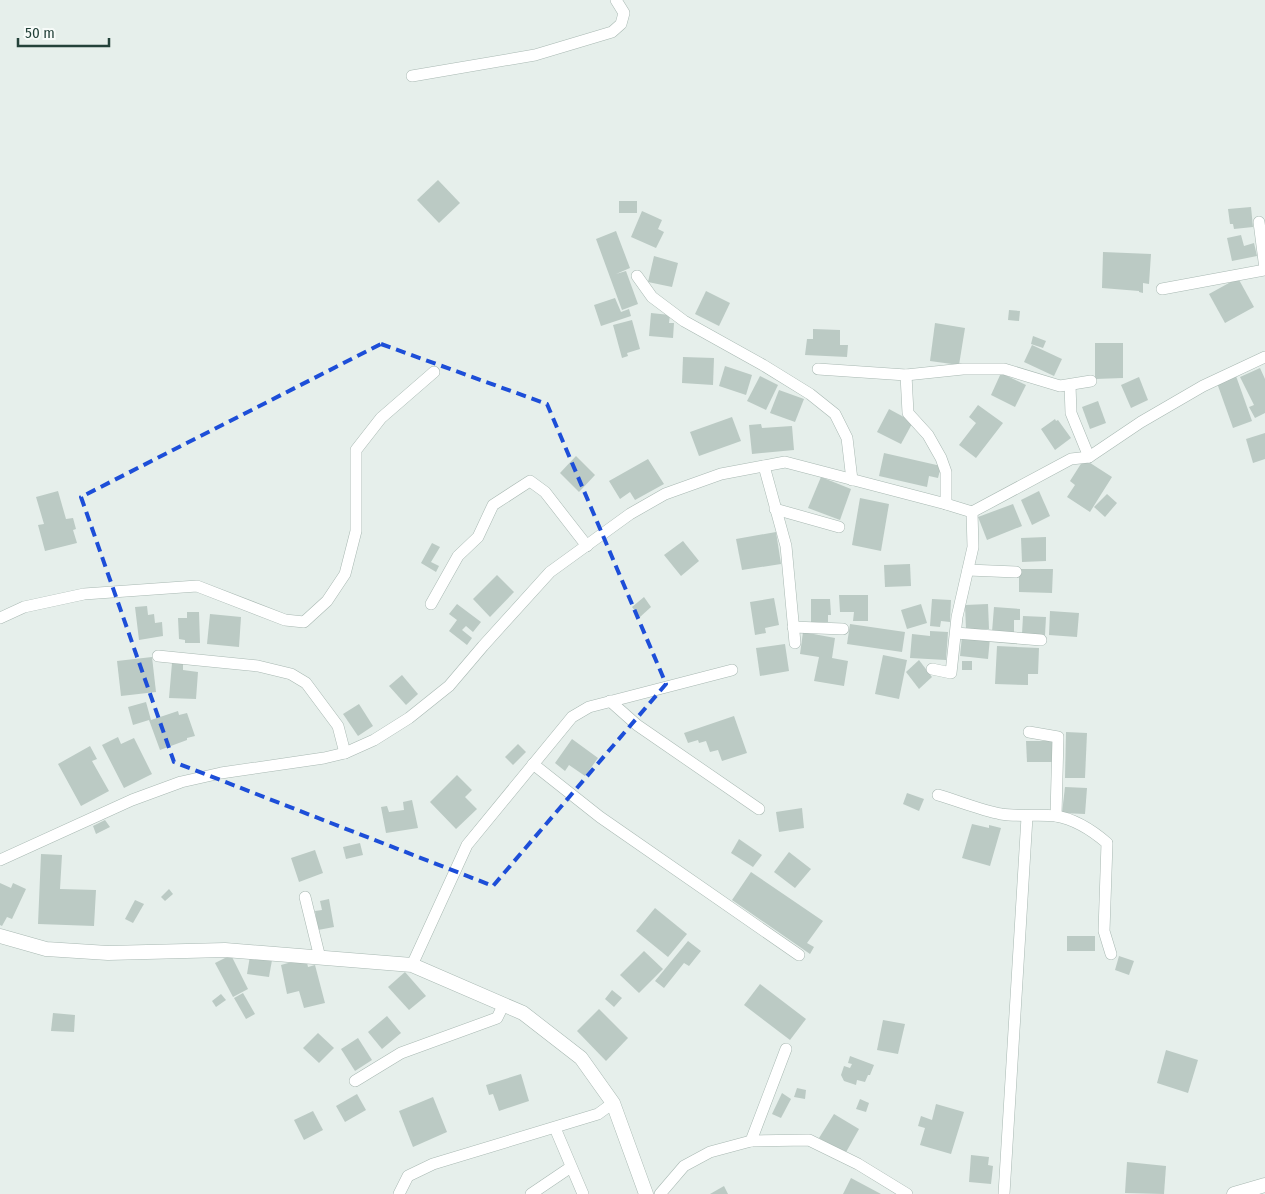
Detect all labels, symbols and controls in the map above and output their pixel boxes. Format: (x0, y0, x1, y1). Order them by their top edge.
scale bar (18, 15, 109, 47)
text: 50 m (25, 24, 55, 42)

